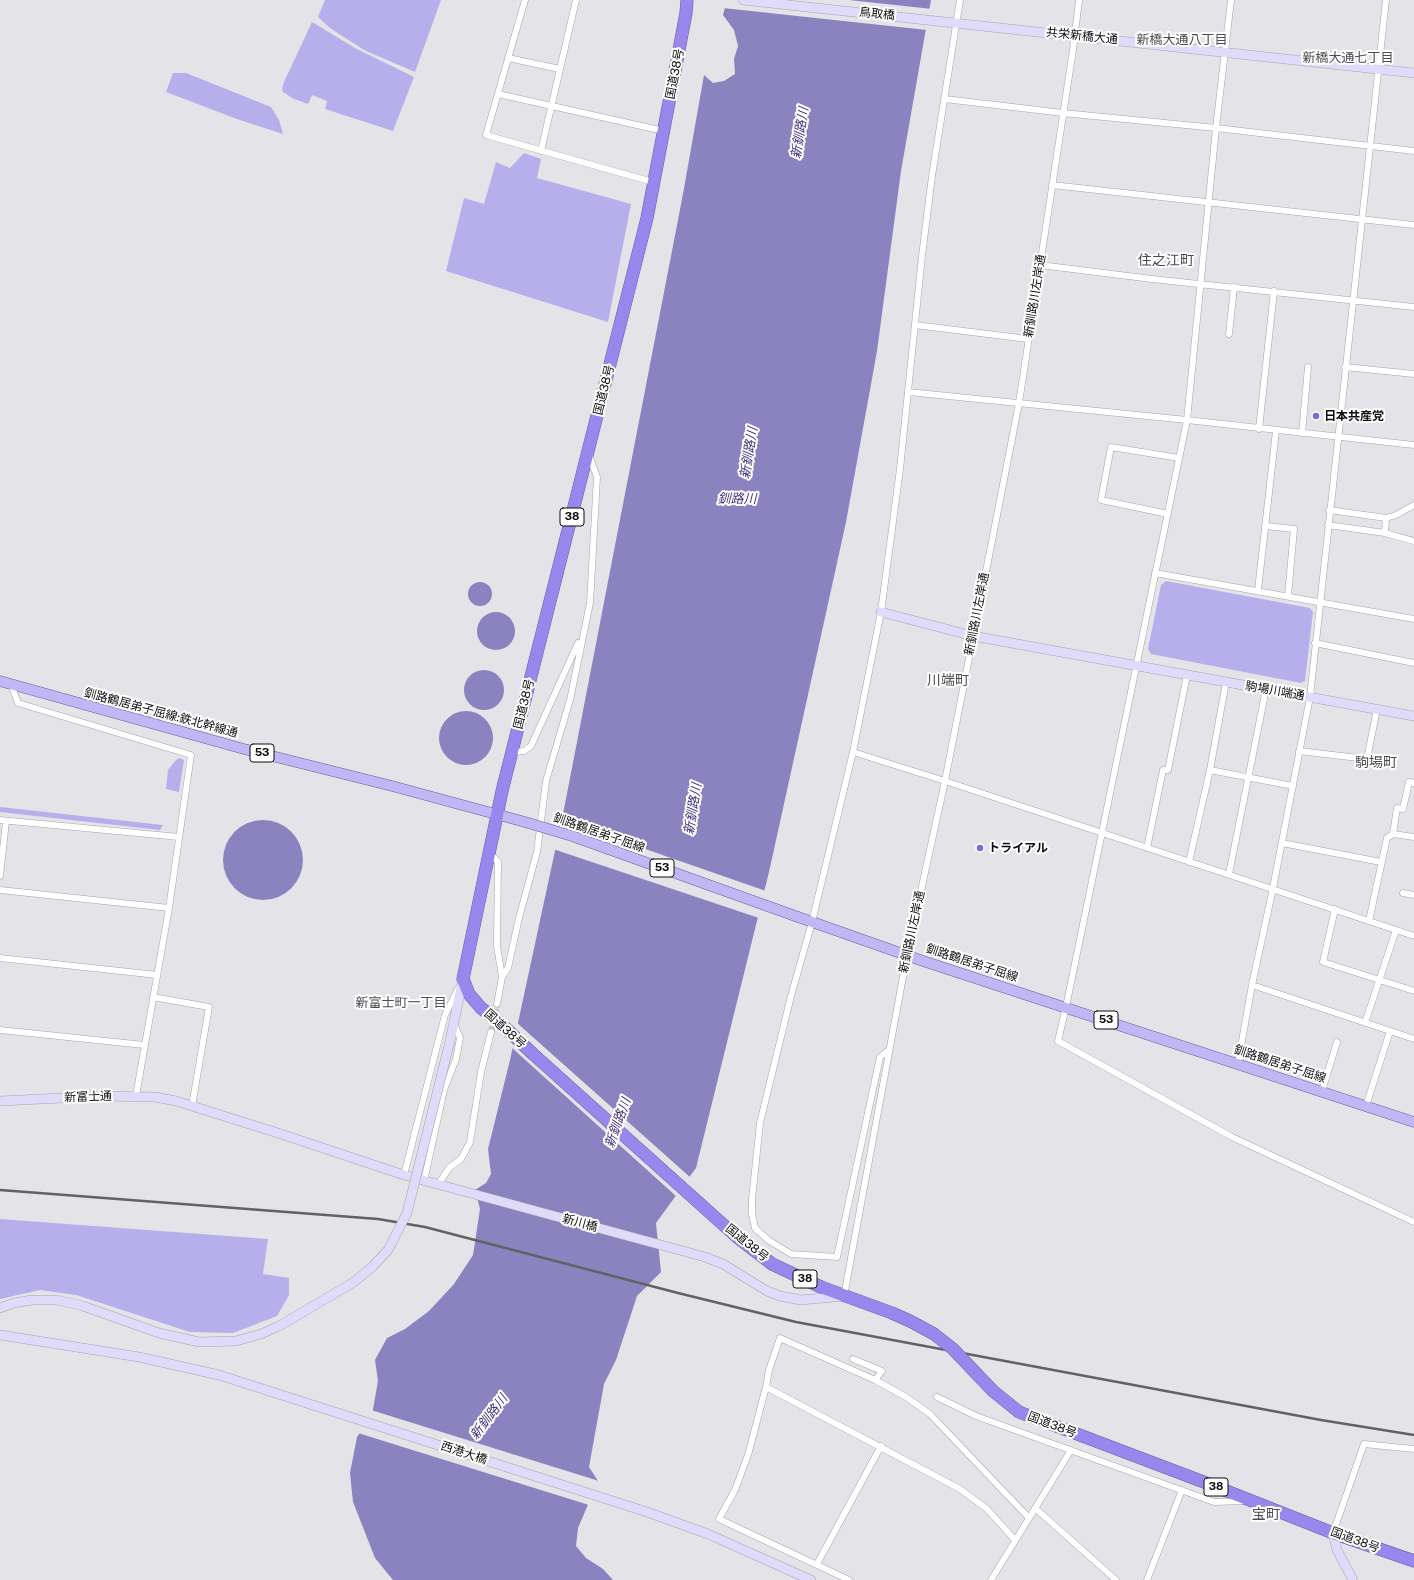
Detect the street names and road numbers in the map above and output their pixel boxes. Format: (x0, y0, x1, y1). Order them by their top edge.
street label: 鳥取橋 (858, 5, 896, 23)
street label: 共栄新橋大通 (1045, 25, 1119, 47)
street label: 国道38号 (663, 47, 687, 101)
street label: 新釧路川左岸通 (1021, 253, 1049, 339)
street label: 国道38号 (591, 363, 617, 417)
road number: 38 (560, 508, 584, 526)
street label: 新釧路川左岸通 (962, 571, 992, 657)
street label: 国道38号 (511, 677, 537, 731)
street label: 駒場川端通 (1244, 679, 1306, 703)
street label: 釧路鶴居弟子屈線:鉄北幹線通 (82, 686, 240, 740)
road number: 53 (250, 744, 274, 762)
street label: 釧路鶴居弟子屈線 (551, 811, 647, 855)
road number: 53 (650, 859, 674, 877)
street label: 新釧路川左岸通 (896, 889, 928, 975)
street label: 釧路鶴居弟子屈線 (924, 941, 1020, 985)
street label: 国道38号 (481, 1007, 529, 1051)
road number: 53 (1094, 1011, 1118, 1029)
street label: 釧路鶴居弟子屈線 (1232, 1042, 1328, 1086)
street label: 新富士通 (64, 1089, 112, 1105)
street label: 新川橋 (561, 1211, 599, 1235)
street label: 国道38号 (723, 1221, 771, 1265)
road number: 38 (793, 1270, 817, 1288)
street label: 国道38号 (1025, 1409, 1079, 1441)
street label: 西港大橋 (439, 1439, 489, 1467)
road number: 38 (1204, 1478, 1228, 1496)
street label: 国道38号 (1328, 1524, 1382, 1556)

